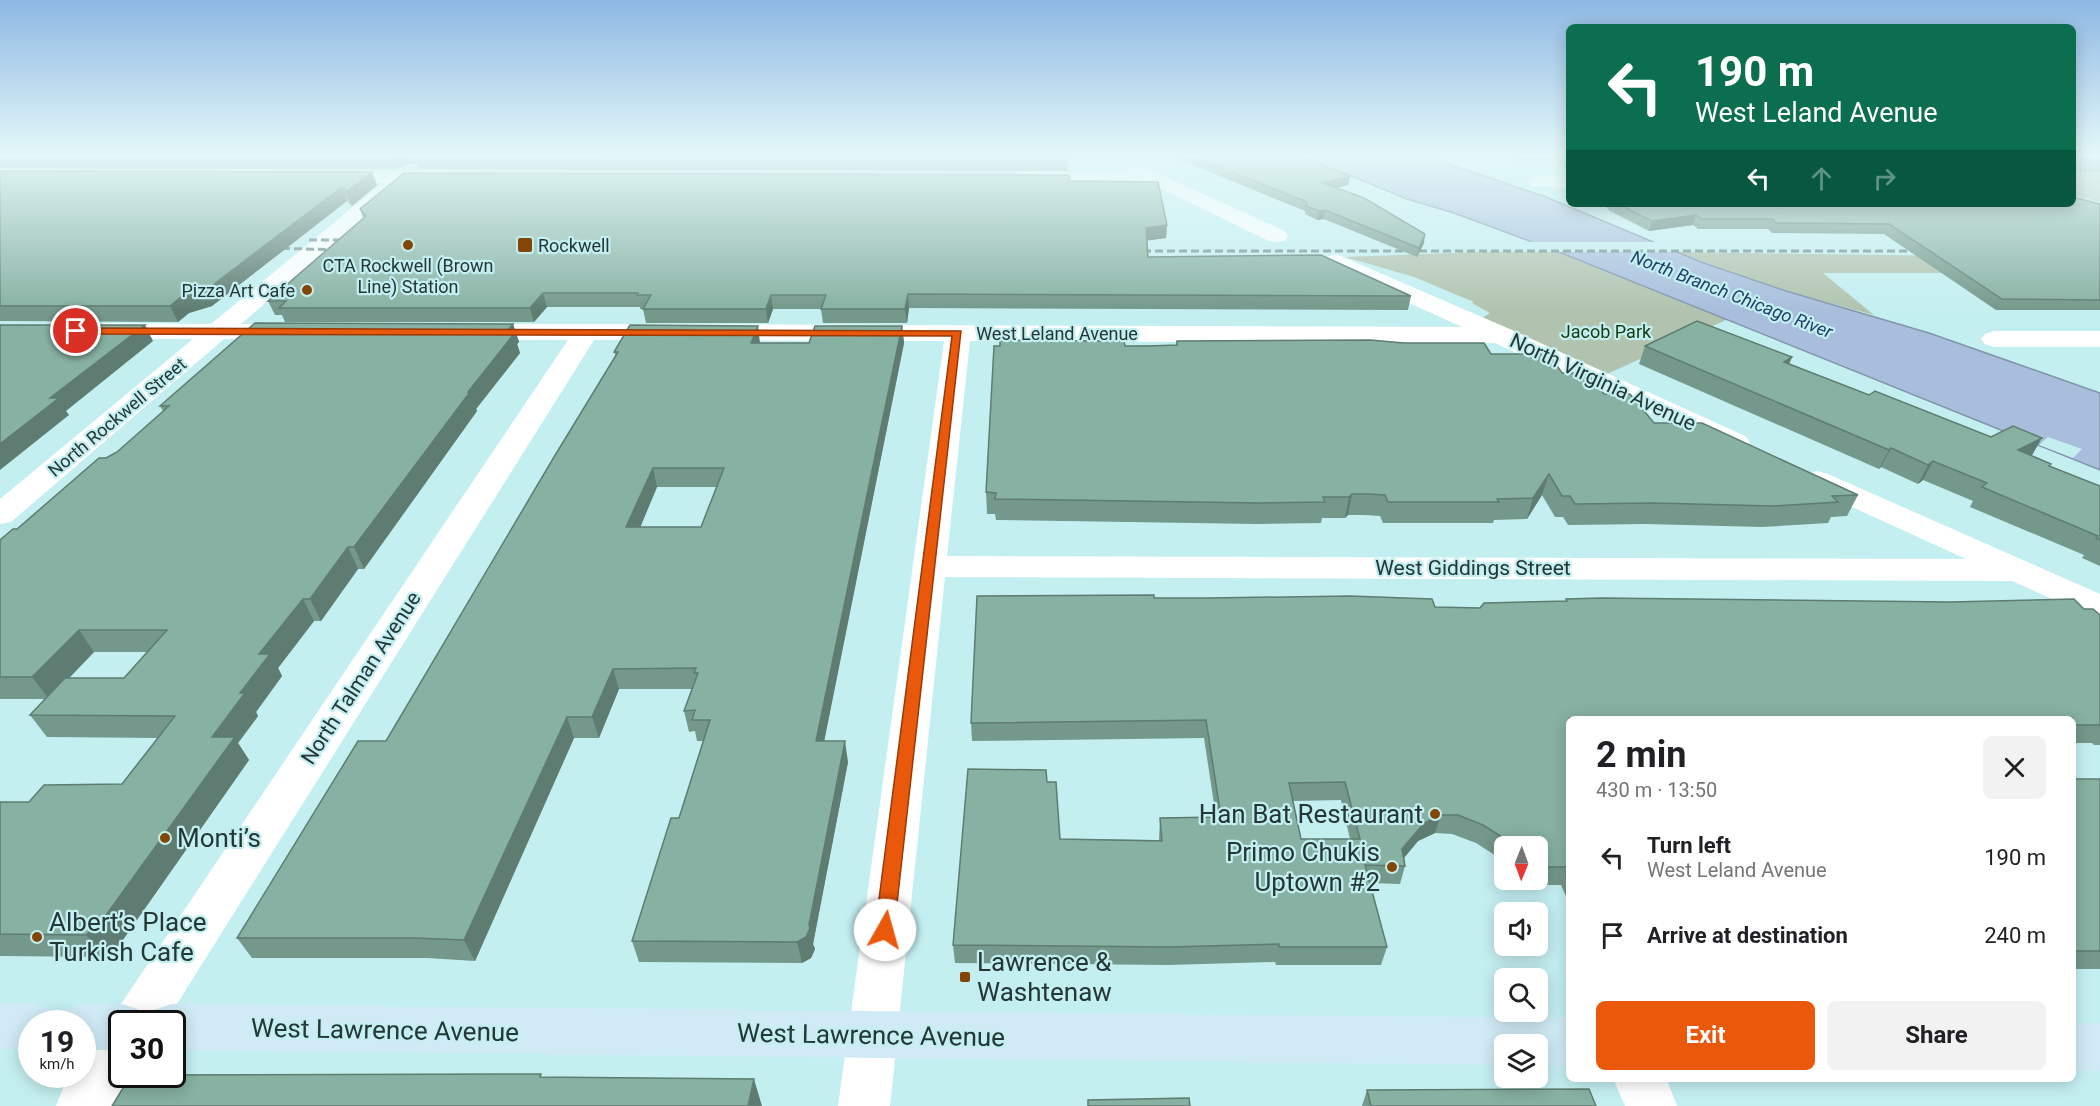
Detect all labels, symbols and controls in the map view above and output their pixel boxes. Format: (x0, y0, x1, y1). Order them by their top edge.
text: 190 m (1695, 47, 1814, 96)
icon: left (1596, 48, 1674, 126)
text: West Leland Avenue (1695, 97, 1938, 129)
icon: left (1742, 162, 1775, 195)
icon: ahead (1805, 162, 1838, 195)
icon: right (1868, 162, 1901, 195)
place label: Rockwell (538, 235, 610, 256)
marker: Rockwell (516, 236, 534, 254)
marker: CTA Rockwell (Brown Line) Station (401, 238, 415, 252)
water label: North Branch Chicago River (1628, 246, 1837, 343)
place label: CTA Rockwell (Brown Line) Station (323, 255, 493, 298)
place label: Pizza Art Cafe (181, 280, 295, 301)
marker: Pizza Art Cafe (300, 283, 314, 297)
pin (50, 305, 101, 356)
icon: arrive (59, 314, 92, 347)
park label: Jacob Park (1561, 321, 1652, 342)
street label: West Leland Avenue (976, 323, 1138, 344)
street label: North Virginia Avenue (1506, 328, 1700, 436)
street label: North Rockwell Street (44, 353, 190, 481)
street label: West Giddings Street (1375, 556, 1571, 580)
street label: North Talman Avenue (296, 587, 426, 769)
text: 2 min (1596, 734, 1687, 776)
button: close (1983, 736, 2046, 799)
text: 430 m · 13:50 (1596, 778, 1717, 802)
place label: Han Bat Restaurant (1199, 799, 1423, 829)
marker: Han Bat Restaurant (1428, 807, 1442, 821)
place label: Monti’s (177, 823, 261, 853)
marker: Monti’s (158, 831, 172, 845)
text: Turn left (1647, 833, 1731, 858)
north arrow (1494, 836, 1548, 890)
map controls (1494, 836, 1548, 1088)
place label: Primo Chukis Uptown #2 (1226, 837, 1380, 897)
icon: left (1596, 841, 1629, 874)
text: 190 m (1984, 845, 2046, 870)
text: West Leland Avenue (1647, 858, 1827, 882)
marker: Primo Chukis Uptown #2 (1385, 860, 1399, 874)
position arrow (853, 898, 917, 962)
button: sound (1494, 902, 1548, 956)
place label: Albert’s Place Turkish Cafe (49, 907, 207, 967)
icon: arrive (1596, 919, 1629, 952)
text: Arrive at destination (1647, 923, 1848, 948)
text: 240 m (1984, 923, 2046, 948)
marker: Albert’s Place Turkish Cafe (30, 930, 44, 944)
place label: Lawrence & Washtenaw (977, 947, 1112, 1007)
button: search (1494, 968, 1548, 1022)
marker: Lawrence & Washtenaw (958, 970, 972, 984)
button: Exit (1596, 1001, 1815, 1070)
button: Share (1827, 1001, 2046, 1070)
speed limit sign: 30 (108, 1010, 186, 1088)
street label: West Lawrence Avenue (251, 1013, 519, 1047)
street label: West Lawrence Avenue (737, 1018, 1005, 1052)
text: 19 (40, 1024, 74, 1059)
button: layers (1494, 1034, 1548, 1088)
text: km/h (39, 1055, 75, 1073)

